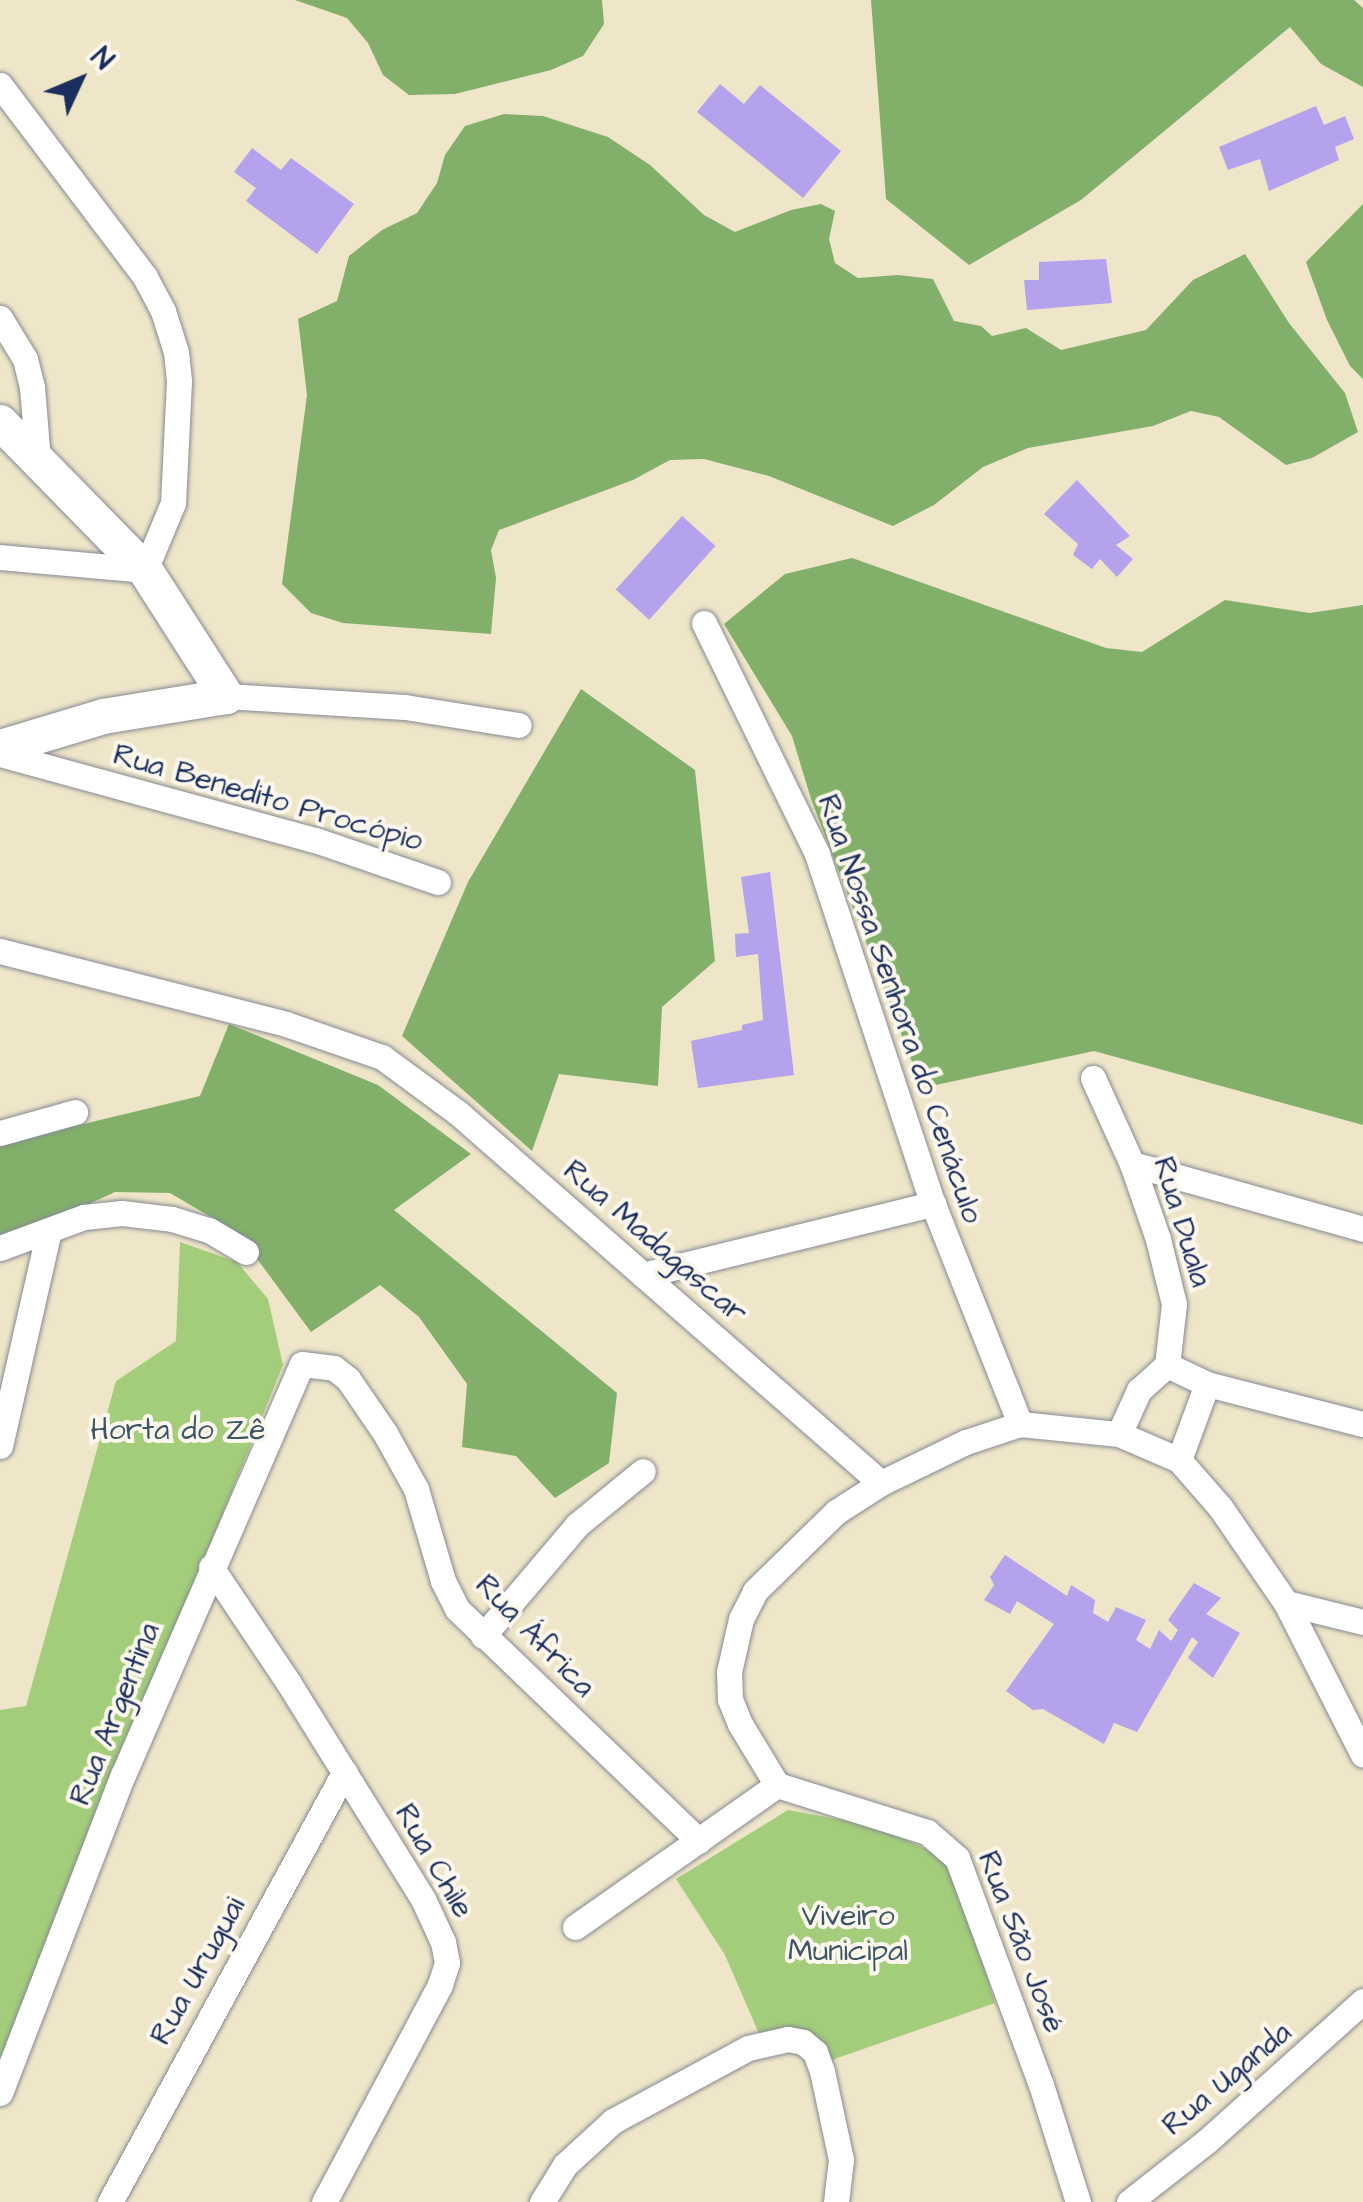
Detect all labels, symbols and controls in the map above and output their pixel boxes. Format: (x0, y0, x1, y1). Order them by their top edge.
north arrow (30, 30, 130, 130)
text: N (82, 39, 122, 79)
street label: Rua Benedito Procópio (109, 737, 427, 859)
street label: Rua Nossa Senhora do Cenáculo (810, 790, 990, 1228)
street label: Rua Madagascar (556, 1153, 754, 1331)
street label: Rua Duala (1145, 1153, 1219, 1291)
park label: Horta do Zê (90, 1412, 266, 1448)
street label: Rua África (468, 1567, 602, 1705)
street label: Rua Argentina (62, 1618, 168, 1810)
street label: Rua Chile (387, 1798, 481, 1924)
street label: Rua São José (970, 1846, 1072, 2038)
street label: Rua Uruguai (143, 1891, 253, 2051)
park label: Viveiro Municipal (788, 1898, 908, 1968)
street label: Rua Uganda (1155, 2015, 1299, 2143)

